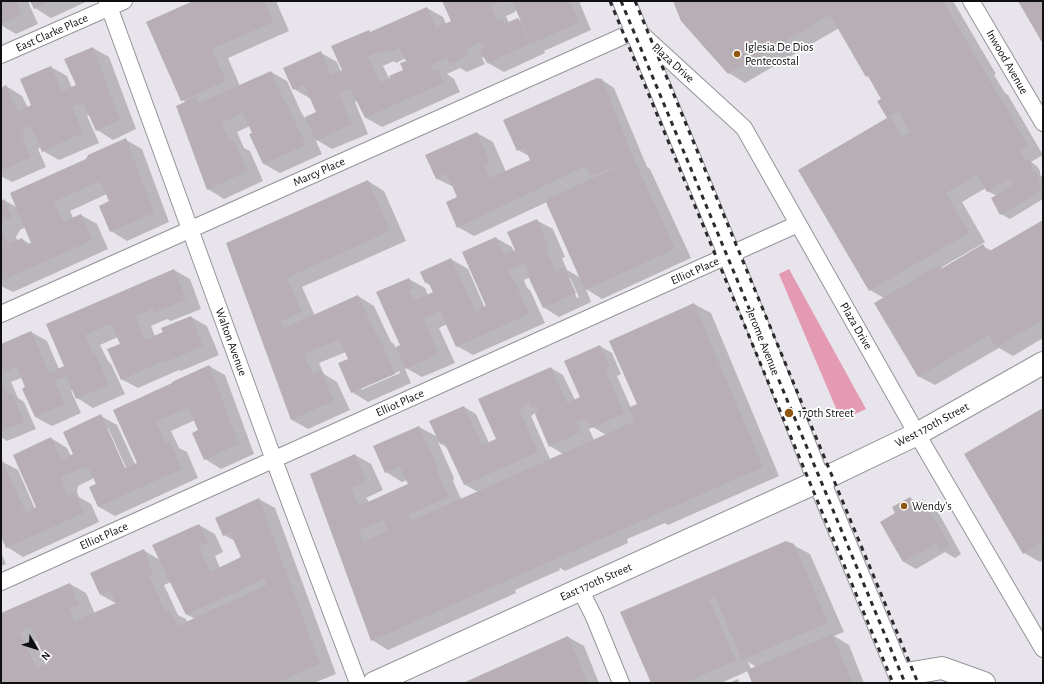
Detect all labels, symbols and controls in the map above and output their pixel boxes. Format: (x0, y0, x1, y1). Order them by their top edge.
street label: East Clarke Place (14, 11, 90, 55)
street label: Inwood Avenue (983, 27, 1031, 97)
street label: Plaza Drive (649, 40, 697, 86)
place label: Iglesia De Dios Pentecostal (745, 40, 813, 68)
marker: Iglesia De Dios Pentecostal (732, 49, 742, 59)
street label: Marcy Place (291, 154, 347, 190)
street label: Elliot Place (669, 254, 721, 288)
street label: Plaza Drive (837, 300, 875, 352)
street label: Walton Avenue (212, 306, 250, 378)
street label: Jerome Avenue (743, 307, 783, 377)
street label: Elliot Place (374, 386, 426, 420)
street label: West 170th Street (893, 399, 971, 451)
place label: 170th Street (798, 406, 854, 420)
marker: 170th Street (783, 407, 795, 419)
place label: Wendy's (912, 499, 952, 513)
marker: Wendy's (899, 501, 909, 511)
street label: Elliot Place (78, 519, 130, 553)
street label: East 170th Street (558, 560, 634, 604)
north arrow (16, 628, 56, 668)
text: N (39, 649, 52, 662)

